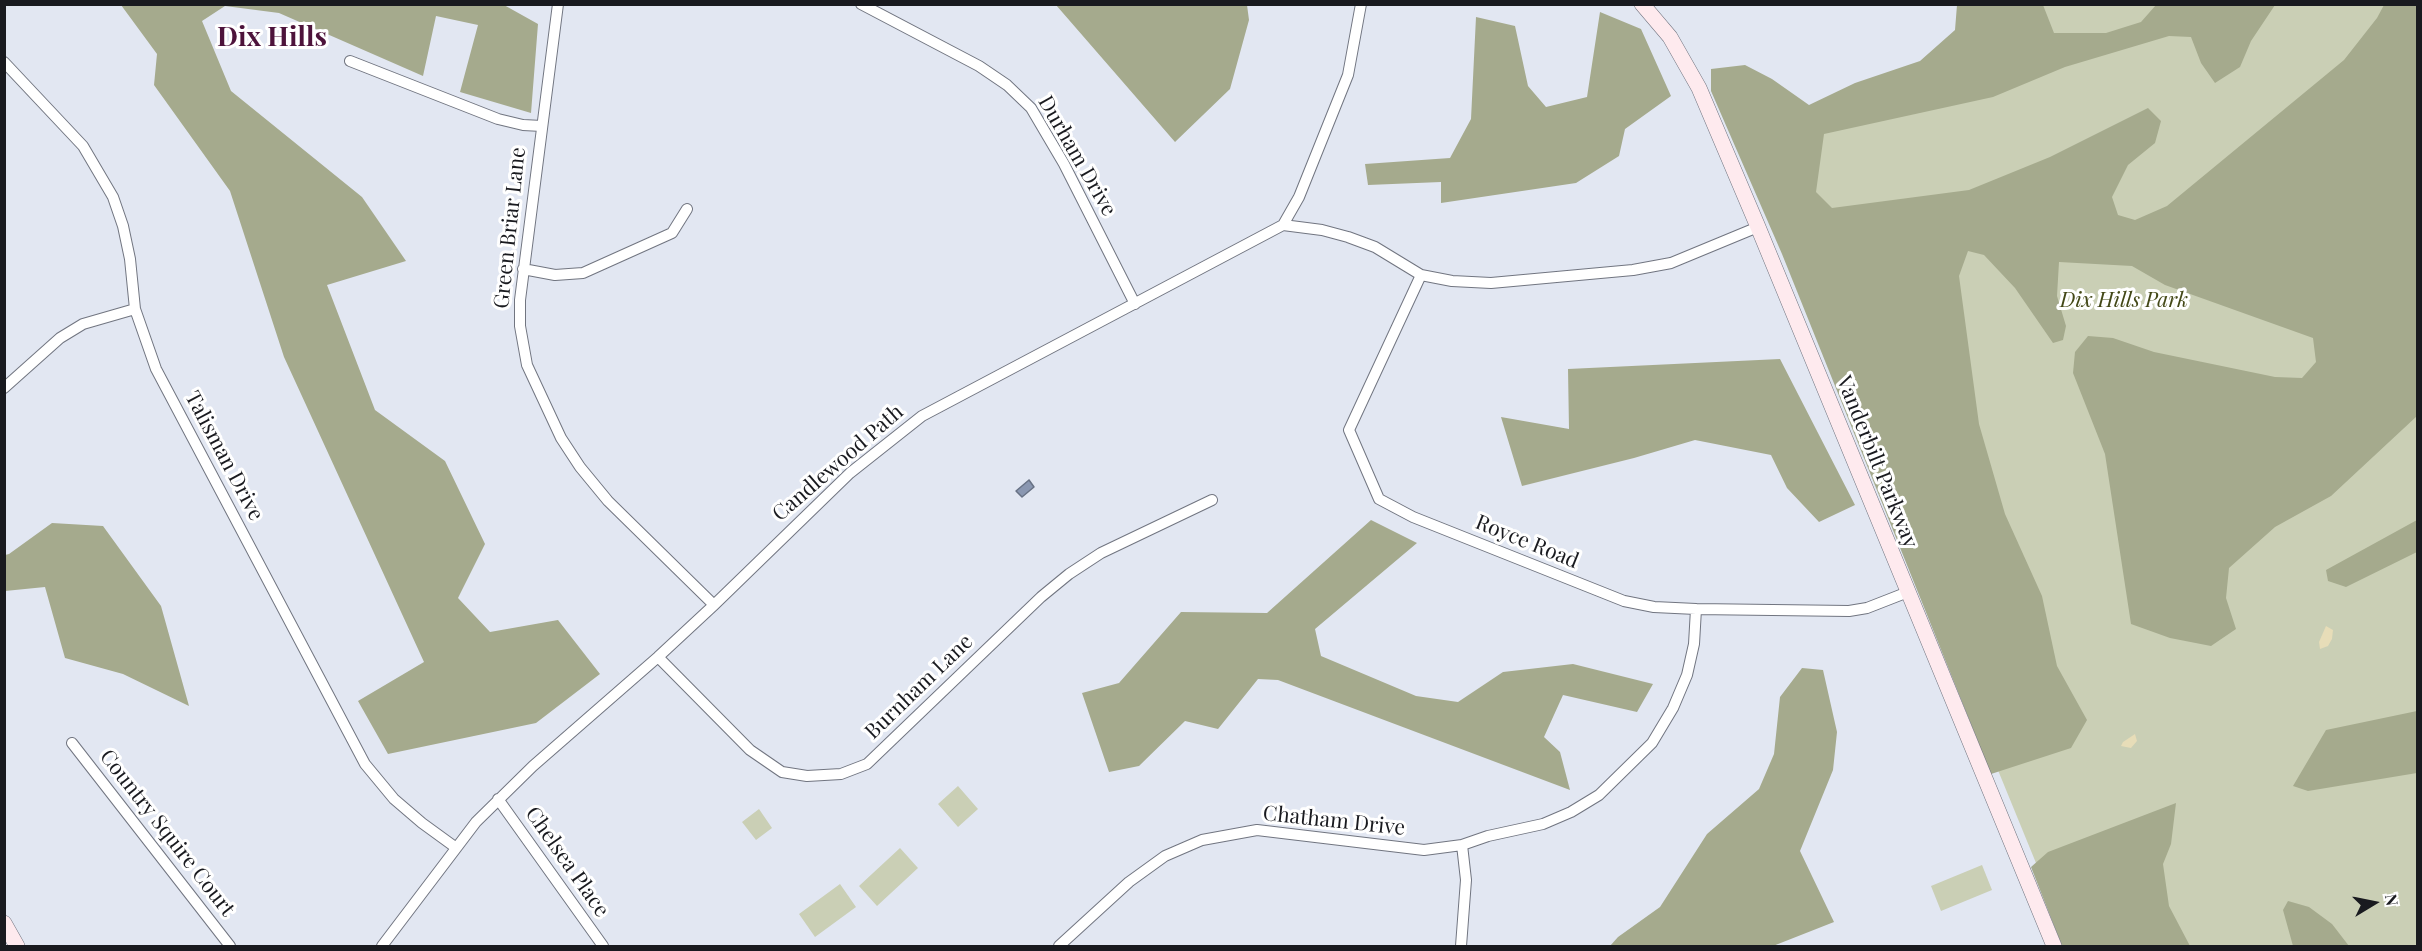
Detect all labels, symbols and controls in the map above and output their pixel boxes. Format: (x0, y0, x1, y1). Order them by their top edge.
district label: Dix Hills (217, 22, 327, 54)
street label: Durham Drive (1032, 92, 1122, 220)
street label: Green Briar Lane (489, 146, 531, 310)
park label: Dix Hills Park (2060, 287, 2188, 313)
street label: Vanderbilt Parkway (1831, 372, 1923, 552)
street label: Talisman Drive (179, 387, 269, 525)
street label: Candlewood Path (768, 399, 908, 527)
street label: Royce Road (1472, 510, 1582, 574)
street label: Burnham Lane (860, 629, 978, 745)
street label: Country Squire Court (94, 745, 240, 921)
street label: Chatham Drive (1262, 801, 1406, 841)
street label: Chelsea Place (520, 802, 614, 922)
north arrow (2344, 873, 2404, 933)
text: N (2381, 892, 2404, 907)

